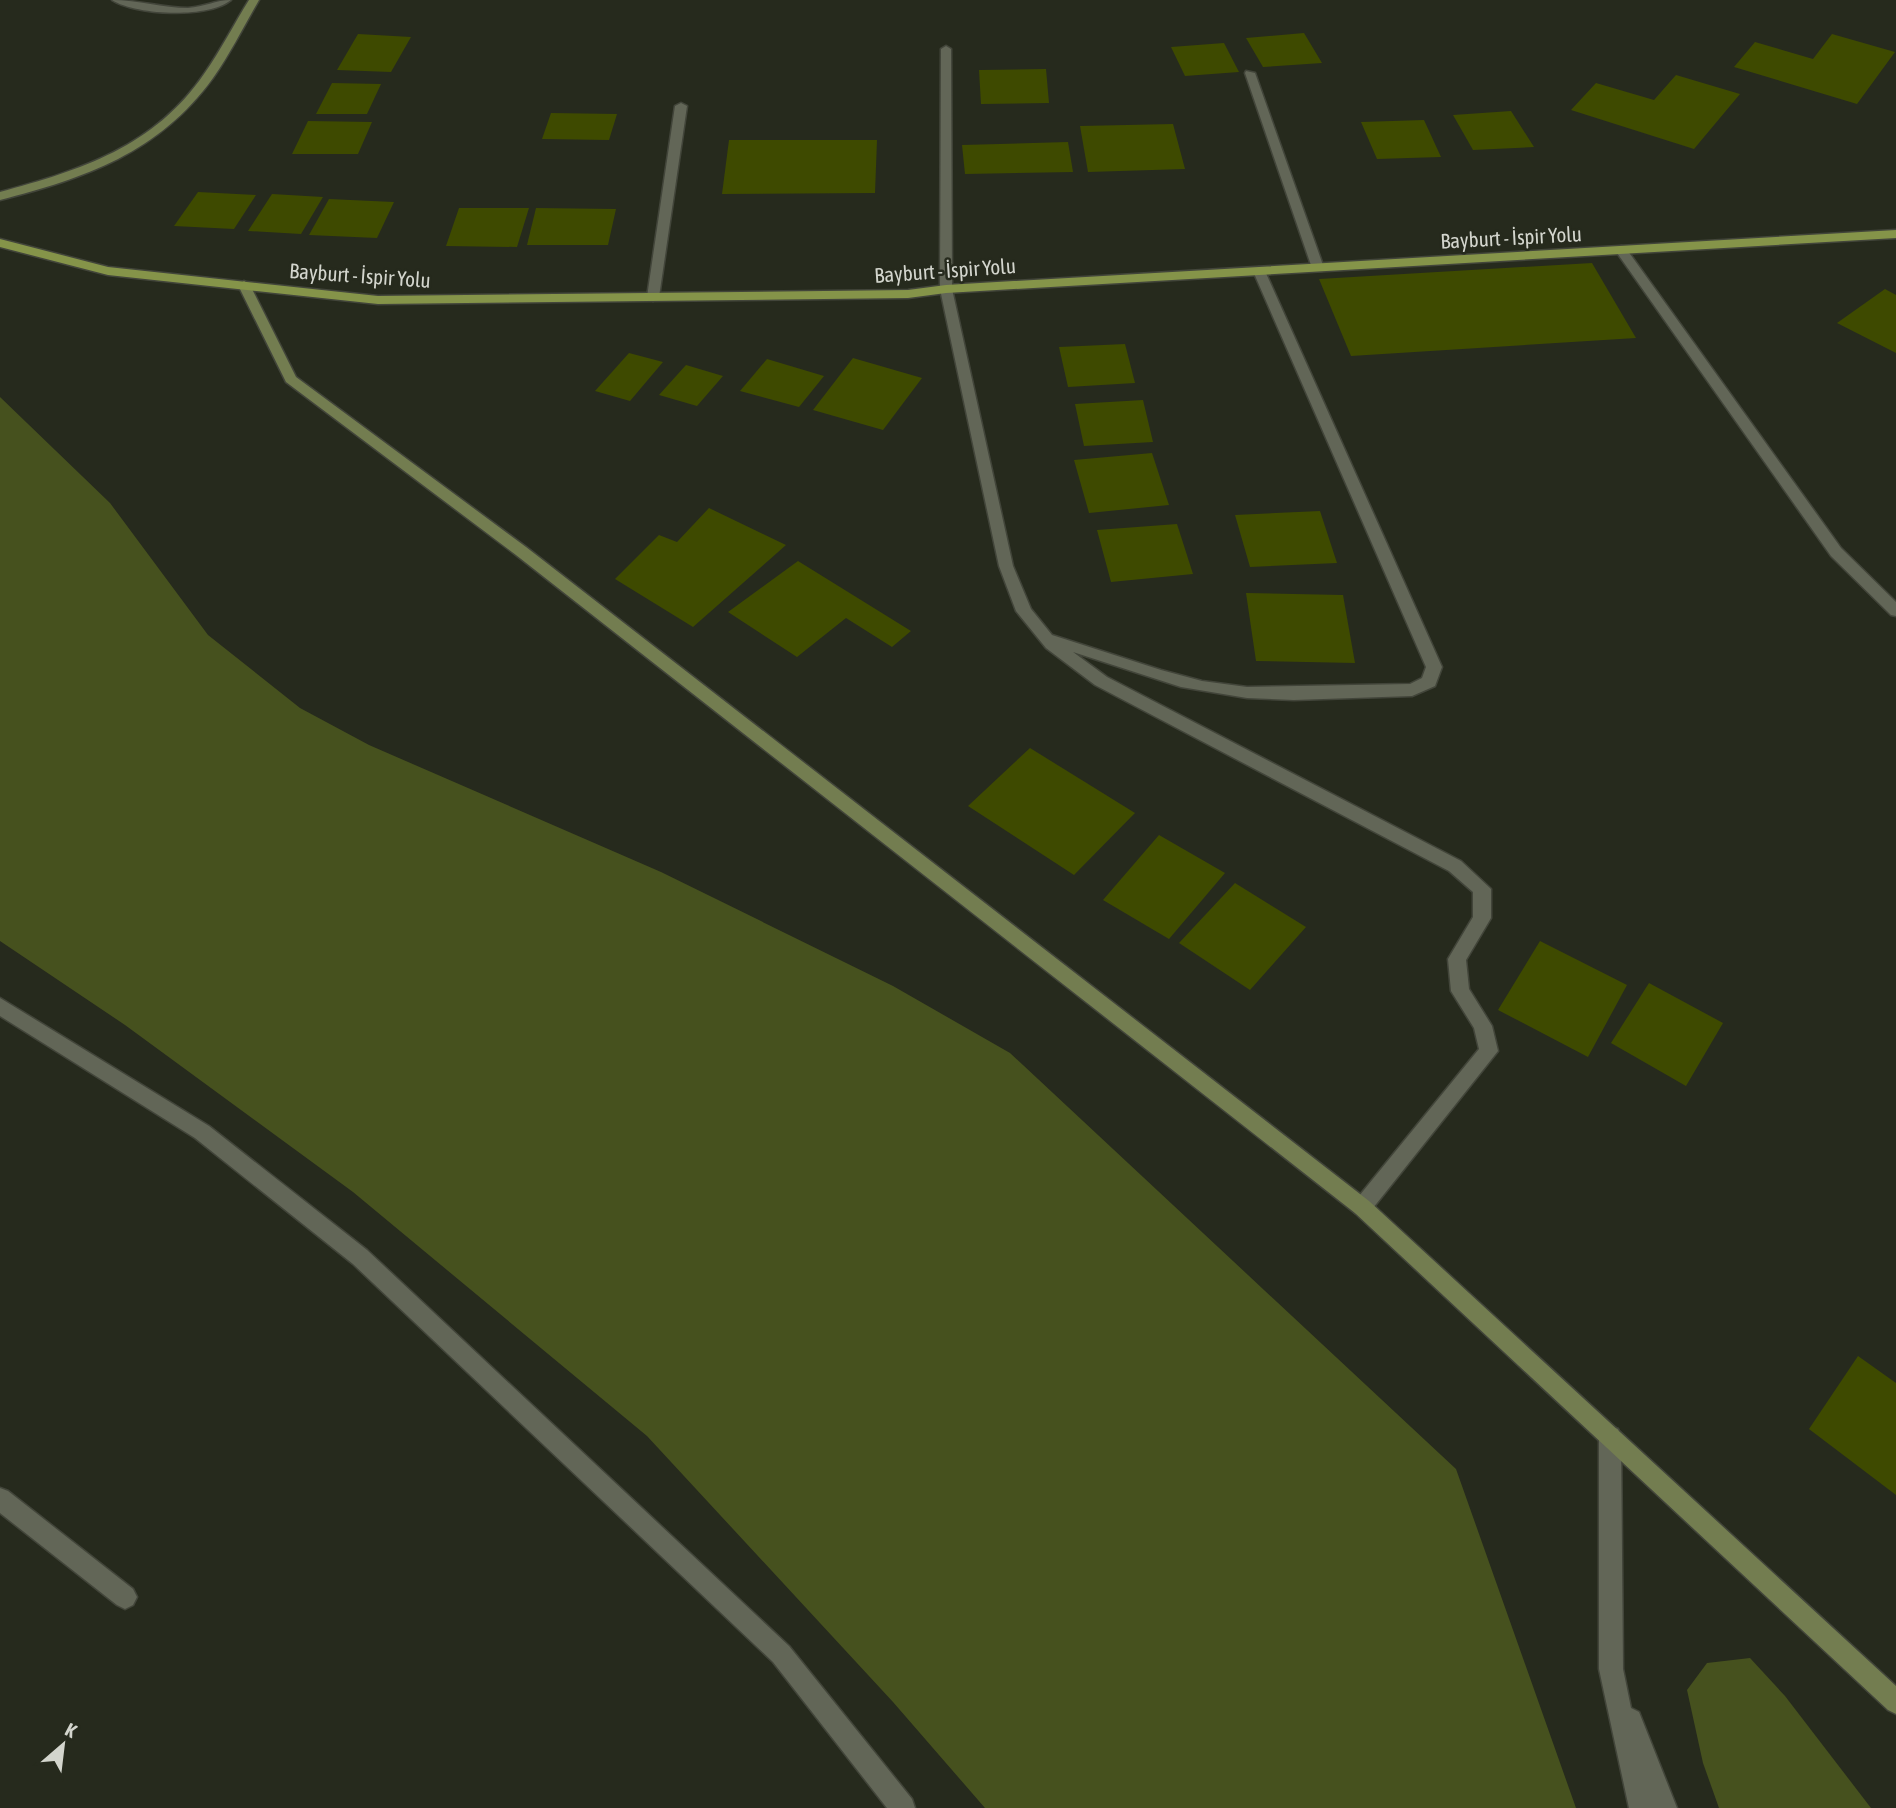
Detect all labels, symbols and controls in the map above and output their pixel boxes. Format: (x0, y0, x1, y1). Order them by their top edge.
street label: Bayburt - İspir Yolu (1440, 221, 1582, 253)
street label: Bayburt - İspir Yolu (873, 253, 1017, 287)
street label: Bayburt - İspir Yolu (288, 258, 432, 292)
north arrow (28, 1710, 98, 1780)
text: K (62, 1718, 81, 1742)

